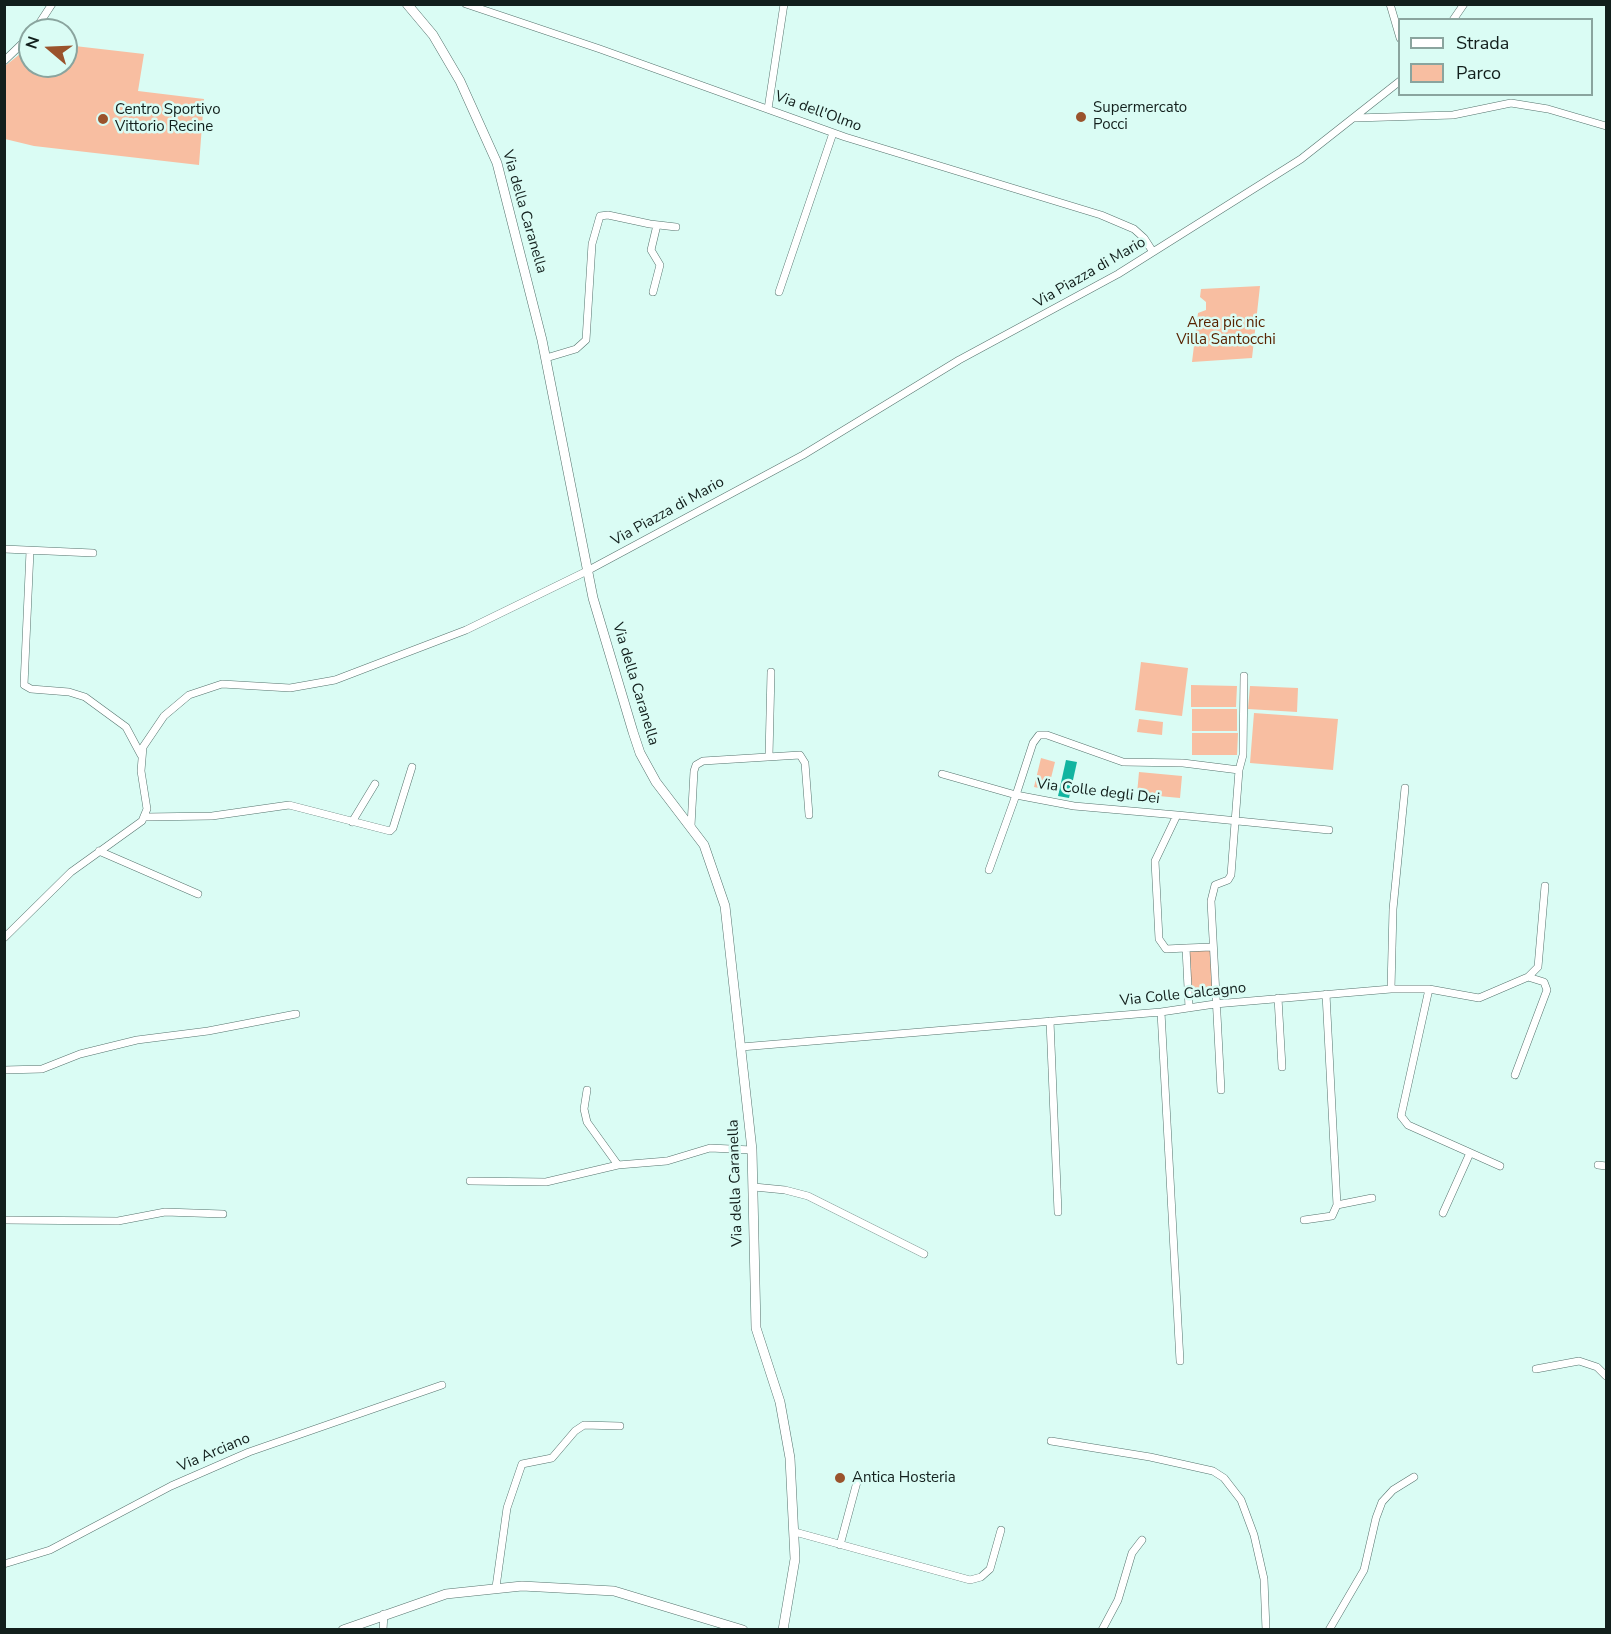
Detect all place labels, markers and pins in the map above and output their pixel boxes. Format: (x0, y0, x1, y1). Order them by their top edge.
place label: Supermercato Pocci (1093, 99, 1187, 134)
place label: Centro Sportivo Vittorio Recine (115, 101, 221, 136)
marker: Supermercato Pocci (1074, 110, 1088, 124)
marker: Centro Sportivo Vittorio Recine (96, 112, 110, 126)
place label: Antica Hosteria (852, 1469, 956, 1487)
marker: Antica Hosteria (833, 1471, 847, 1485)

